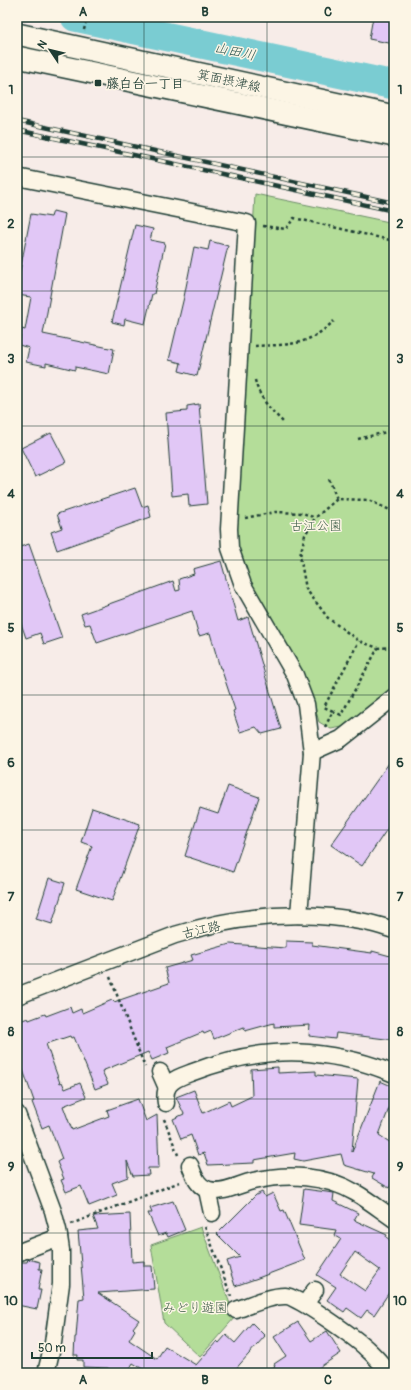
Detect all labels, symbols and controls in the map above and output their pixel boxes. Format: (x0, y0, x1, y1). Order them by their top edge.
text: A (79, 4, 88, 20)
text: B (201, 4, 209, 20)
text: C (324, 4, 332, 20)
north arrow (30, 30, 70, 70)
text: N (35, 37, 50, 51)
water label: 山田川 (213, 39, 257, 64)
street label: 箕面摂津線 (195, 66, 263, 96)
place label: 藤白台一丁目 (106, 76, 184, 92)
marker: 藤白台一丁目 (93, 78, 103, 88)
text: 1 (8, 82, 14, 98)
text: 1 (397, 82, 403, 98)
text: 2 (7, 216, 15, 232)
text: 2 (396, 216, 404, 232)
text: 3 (7, 351, 15, 367)
text: 3 (396, 351, 404, 367)
text: 4 (7, 486, 15, 502)
text: 4 (396, 486, 404, 502)
park label: 古江公園 (290, 518, 342, 534)
text: 5 (7, 620, 15, 636)
text: 5 (396, 620, 404, 636)
text: 6 (7, 755, 15, 771)
text: 6 (396, 755, 404, 771)
text: 7 (8, 889, 15, 905)
text: 7 (397, 889, 404, 905)
street label: 古江路 (180, 918, 222, 942)
text: 8 (8, 1024, 15, 1040)
text: 8 (397, 1024, 404, 1040)
text: 9 (8, 1159, 15, 1175)
text: 9 (397, 1159, 404, 1175)
text: 10 (4, 1293, 18, 1309)
text: 10 (393, 1293, 407, 1309)
park label: みどり遊園 (162, 1300, 228, 1316)
scale bar (32, 1334, 152, 1360)
text: 50 m (38, 1341, 66, 1356)
text: A (79, 1372, 88, 1388)
text: B (201, 1372, 209, 1388)
text: C (324, 1372, 332, 1388)

